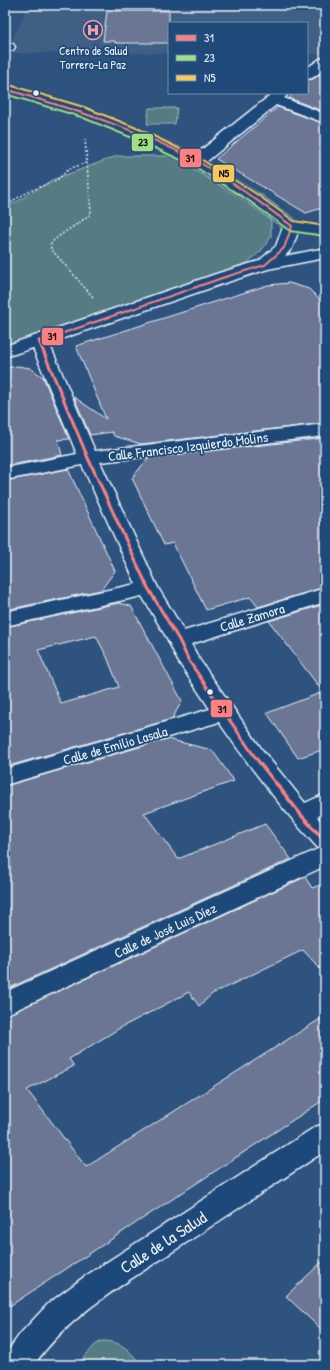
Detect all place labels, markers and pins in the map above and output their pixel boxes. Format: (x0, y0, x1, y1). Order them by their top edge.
hospital icon: Centro de Salud Torrero-La Paz (82, 19, 104, 41)
place label: Centro de Salud Torrero-La Paz (59, 42, 127, 73)
unlabelled marker (31, 88, 41, 98)
unlabelled marker (205, 687, 215, 697)

